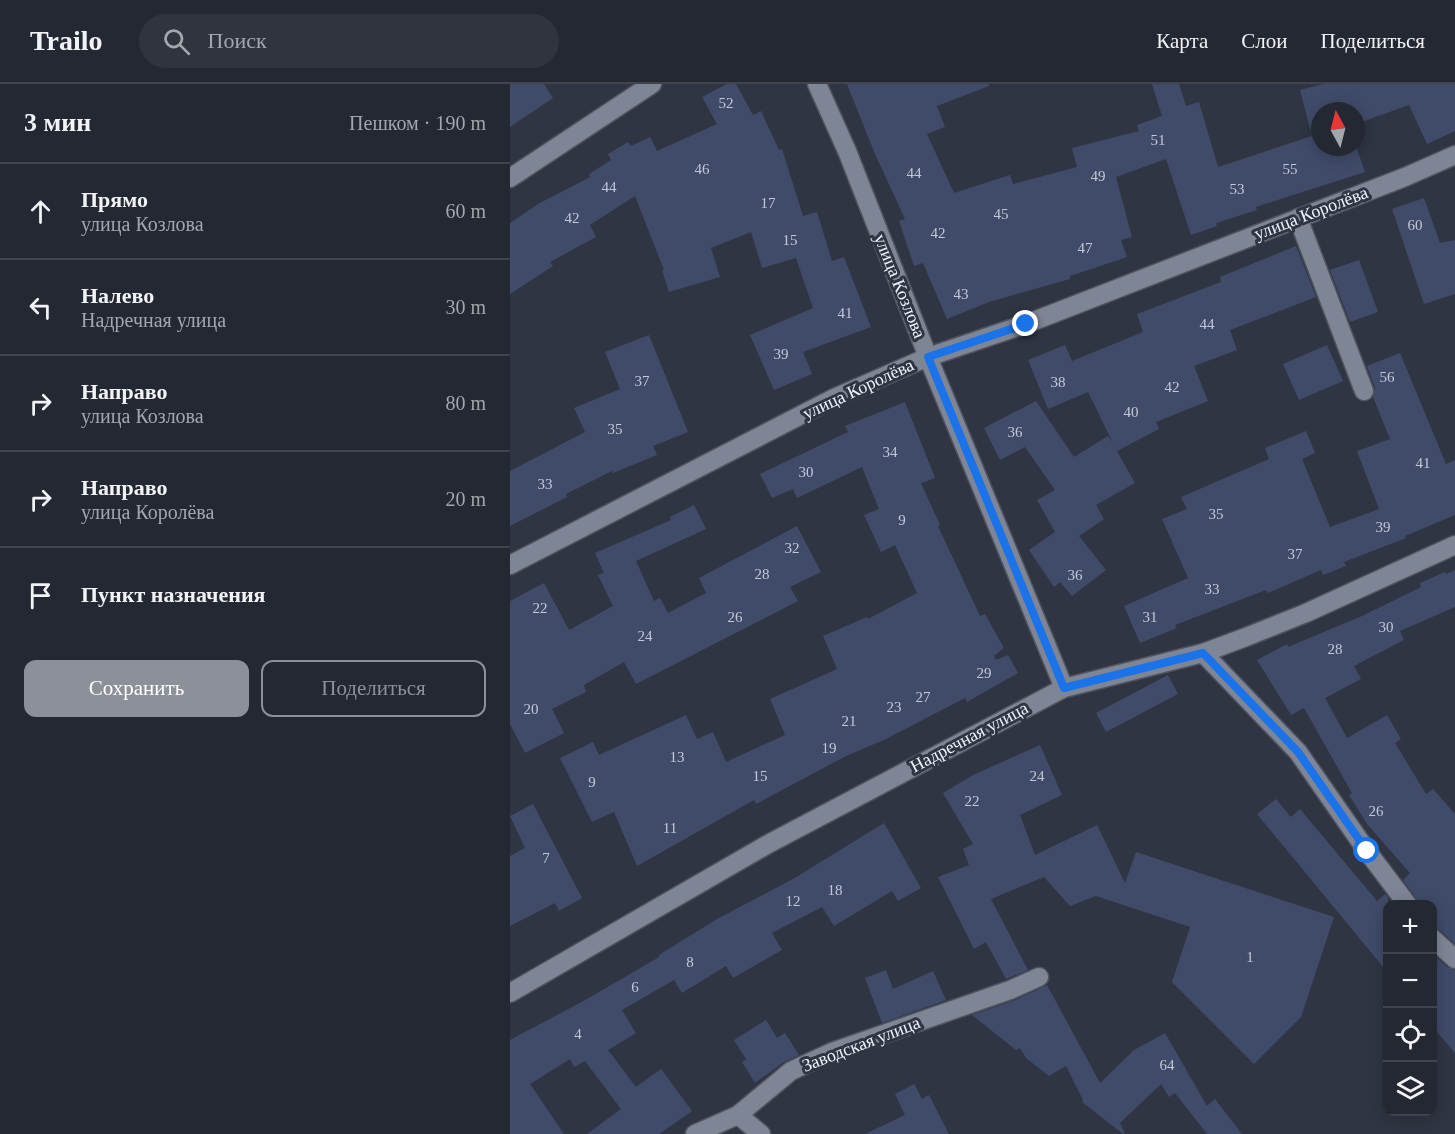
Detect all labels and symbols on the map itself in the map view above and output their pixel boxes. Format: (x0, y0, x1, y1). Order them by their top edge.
house number: 52 (719, 95, 734, 111)
north arrow (1311, 102, 1365, 156)
house number: 51 (1151, 132, 1166, 148)
house number: 46 (695, 161, 710, 177)
house number: 55 (1283, 161, 1298, 177)
house number: 44 (907, 165, 922, 181)
house number: 49 (1091, 168, 1106, 184)
house number: 44 (602, 179, 617, 195)
house number: 53 (1230, 181, 1245, 197)
street label: улица Королёва (1251, 182, 1371, 244)
house number: 17 (761, 195, 776, 211)
house number: 45 (994, 206, 1009, 222)
house number: 42 (565, 210, 580, 226)
house number: 60 (1408, 217, 1423, 233)
house number: 42 (931, 225, 946, 241)
street label: улица Козлова (870, 231, 930, 341)
house number: 15 (783, 232, 798, 248)
house number: 47 (1078, 240, 1093, 256)
house number: 43 (954, 286, 969, 302)
house number: 41 (838, 305, 853, 321)
route end (1012, 310, 1038, 336)
house number: 44 (1200, 316, 1215, 332)
house number: 39 (774, 346, 789, 362)
street label: улица Королёва (799, 355, 917, 423)
house number: 56 (1380, 369, 1395, 385)
house number: 37 (635, 373, 650, 389)
house number: 38 (1051, 374, 1066, 390)
house number: 42 (1165, 379, 1180, 395)
house number: 40 (1124, 404, 1139, 420)
house number: 35 (608, 421, 623, 437)
house number: 36 (1008, 424, 1023, 440)
house number: 34 (883, 444, 898, 460)
house number: 41 (1416, 455, 1431, 471)
house number: 30 (799, 464, 814, 480)
house number: 33 (538, 476, 553, 492)
house number: 35 (1209, 506, 1224, 522)
house number: 9 (898, 512, 906, 528)
house number: 39 (1376, 519, 1391, 535)
house number: 32 (785, 540, 800, 556)
house number: 37 (1288, 546, 1303, 562)
house number: 28 (755, 566, 770, 582)
house number: 36 (1068, 567, 1083, 583)
house number: 33 (1205, 581, 1220, 597)
house number: 22 (533, 600, 548, 616)
house number: 26 (728, 609, 743, 625)
house number: 31 (1143, 609, 1158, 625)
house number: 30 (1379, 619, 1394, 635)
house number: 24 (638, 628, 653, 644)
house number: 28 (1328, 641, 1343, 657)
house number: 29 (977, 665, 992, 681)
house number: 27 (916, 689, 931, 705)
street label: Надречная улица (907, 698, 1031, 776)
house number: 23 (887, 699, 902, 715)
house number: 20 (524, 701, 539, 717)
house number: 21 (842, 713, 857, 729)
house number: 19 (822, 740, 837, 756)
house number: 13 (670, 749, 685, 765)
house number: 15 (753, 768, 768, 784)
house number: 24 (1030, 768, 1045, 784)
house number: 9 (588, 774, 596, 790)
house number: 22 (965, 793, 980, 809)
house number: 26 (1369, 803, 1384, 819)
house number: 11 (663, 820, 677, 836)
route start (1353, 837, 1379, 863)
house number: 7 (542, 850, 550, 866)
house number: 18 (828, 882, 843, 898)
house number: 12 (786, 893, 801, 909)
house number: 1 (1246, 949, 1254, 965)
house number: 8 (686, 954, 694, 970)
house number: 6 (631, 979, 639, 995)
street label: Заводская улица (799, 1012, 923, 1076)
house number: 4 (574, 1026, 582, 1042)
house number: 64 (1160, 1057, 1175, 1073)

